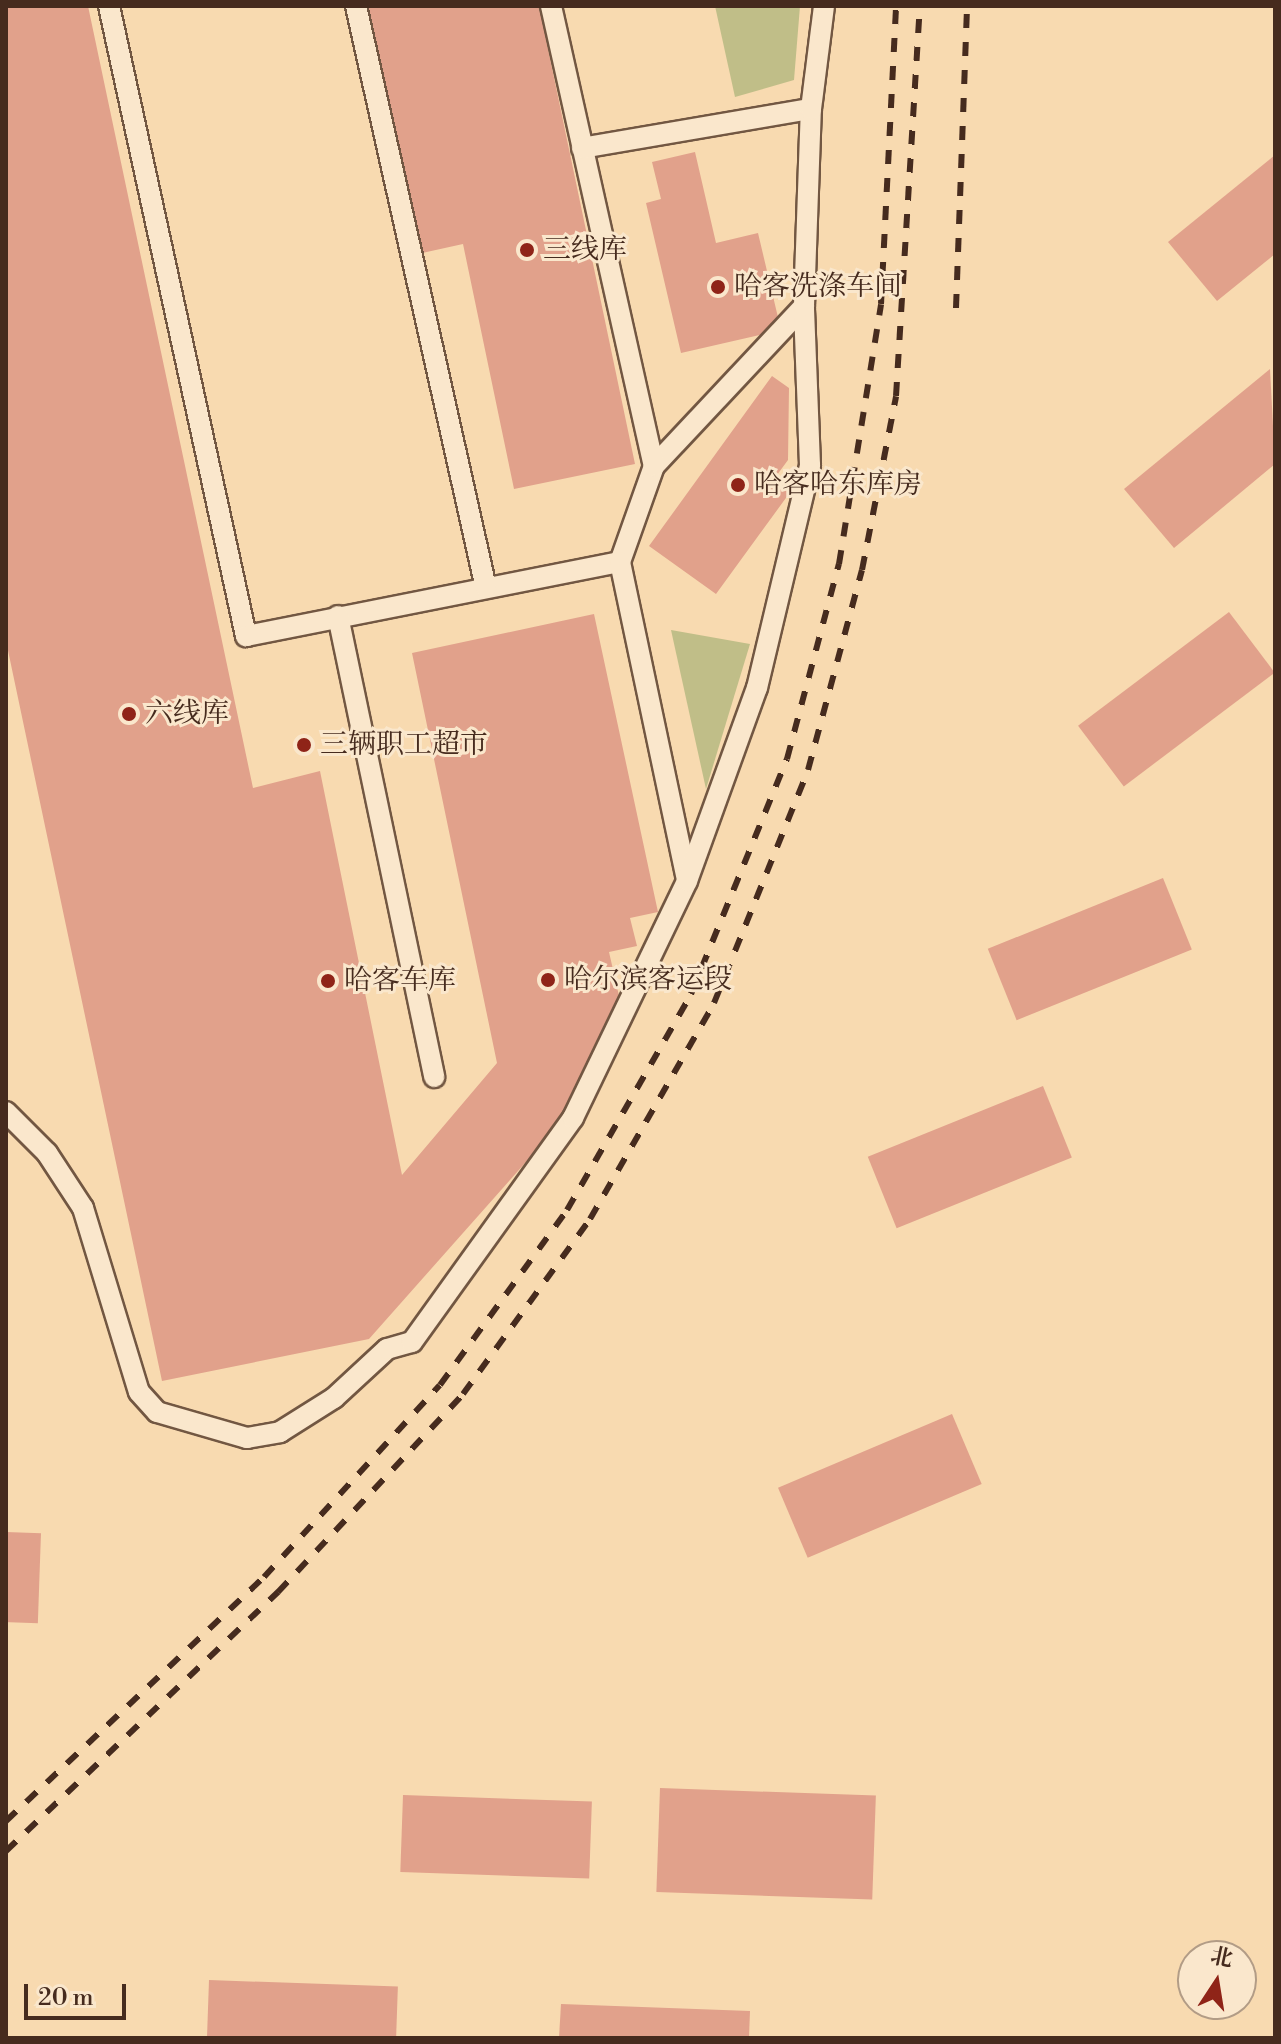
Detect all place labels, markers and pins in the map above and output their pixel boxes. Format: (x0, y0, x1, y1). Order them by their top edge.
place label: 三线库 (543, 233, 627, 267)
marker: 三线库 (518, 241, 536, 259)
place label: 哈客洗涤车间 (734, 270, 902, 304)
marker: 哈客洗涤车间 (709, 278, 727, 296)
place label: 哈客哈东库房 (754, 468, 922, 502)
marker: 哈客哈东库房 (729, 476, 747, 494)
place label: 六线库 (145, 697, 229, 731)
marker: 六线库 (120, 705, 138, 723)
place label: 三辆职工超市 (320, 728, 488, 762)
marker: 三辆职工超市 (295, 736, 313, 754)
place label: 哈尔滨客运段 (564, 963, 732, 997)
place label: 哈客车库 (344, 964, 456, 998)
marker: 哈尔滨客运段 (539, 971, 557, 989)
marker: 哈客车库 (319, 972, 337, 990)

